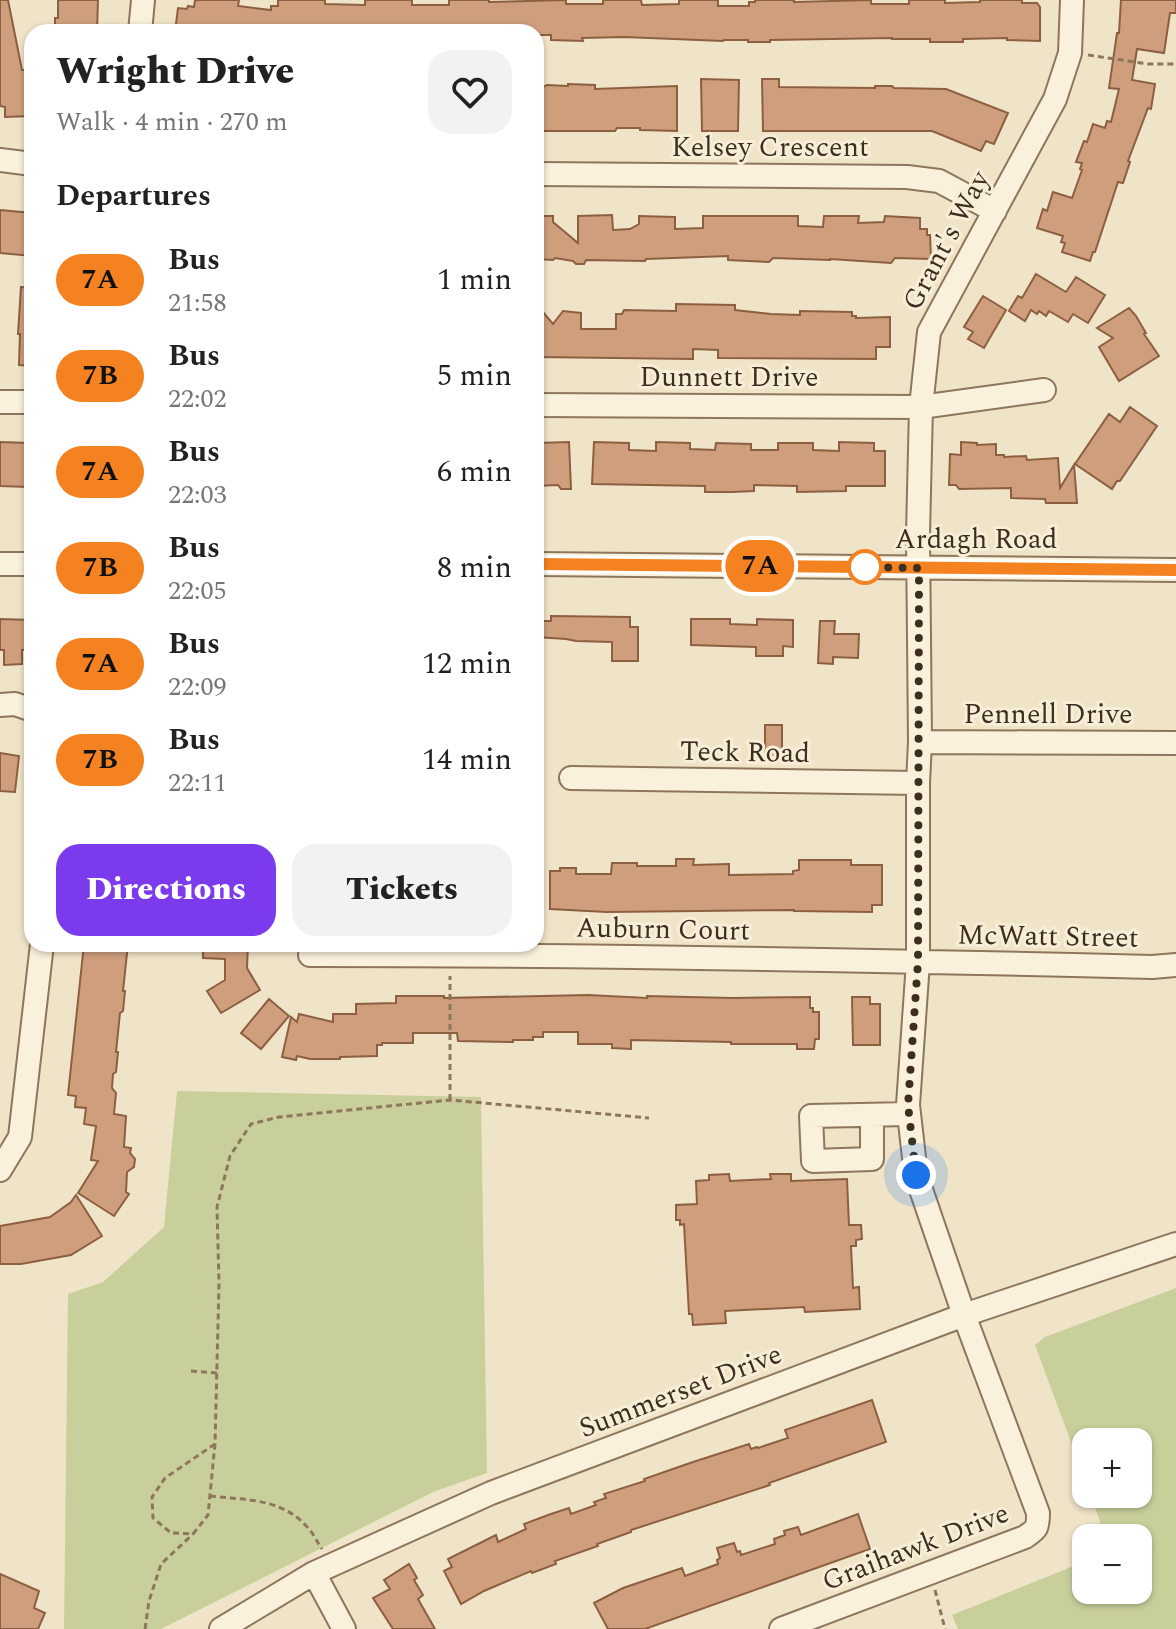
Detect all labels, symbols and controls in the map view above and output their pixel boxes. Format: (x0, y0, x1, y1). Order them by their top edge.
text: Wright Drive (56, 43, 294, 101)
button: heart (428, 50, 512, 134)
text: Walk · 4 min · 270 m (56, 102, 288, 142)
street label: Kelsey Crescent (671, 126, 869, 169)
street label: Grant's Way (891, 162, 1002, 318)
text: Departures (56, 173, 211, 219)
text: Bus (168, 237, 220, 283)
text: 1 min (437, 257, 512, 303)
text: 7A (81, 258, 119, 301)
text: 21:58 (168, 283, 227, 323)
text: Bus (168, 333, 220, 379)
text: 5 min (437, 353, 512, 399)
text: 7B (82, 354, 118, 397)
street label: Dunnett Drive (640, 356, 818, 399)
text: 22:02 (168, 379, 227, 419)
text: Bus (168, 429, 220, 475)
text: 6 min (437, 449, 512, 495)
text: 7A (81, 450, 119, 493)
text: 22:03 (168, 475, 227, 515)
street label: Ardagh Road (895, 518, 1057, 561)
text: Bus (168, 525, 220, 571)
line badge: 7A (724, 540, 796, 592)
text: 7A (741, 544, 779, 587)
text: 8 min (437, 545, 512, 591)
text: 7B (82, 546, 118, 589)
unlabelled marker (848, 550, 882, 584)
text: 22:05 (168, 571, 227, 611)
text: Bus (168, 621, 220, 667)
text: 12 min (422, 641, 512, 687)
text: 7A (81, 642, 119, 685)
text: 22:09 (168, 667, 227, 707)
street label: Pennell Drive (963, 693, 1133, 736)
text: Bus (168, 717, 220, 763)
street label: Teck Road (680, 730, 810, 775)
text: 14 min (422, 737, 512, 783)
text: 7B (82, 738, 118, 781)
text: 22:11 (168, 763, 227, 803)
button: Directions (56, 844, 276, 936)
button: Tickets (292, 844, 512, 936)
street label: Auburn Court (576, 906, 750, 953)
street label: McWatt Street (957, 913, 1139, 960)
your location (896, 1155, 936, 1195)
street label: Summerset Drive (573, 1333, 788, 1450)
map controls (1072, 1428, 1152, 1604)
button: + (1072, 1428, 1152, 1508)
street label: Graihawk Drive (816, 1492, 1015, 1603)
button: − (1072, 1524, 1152, 1604)

